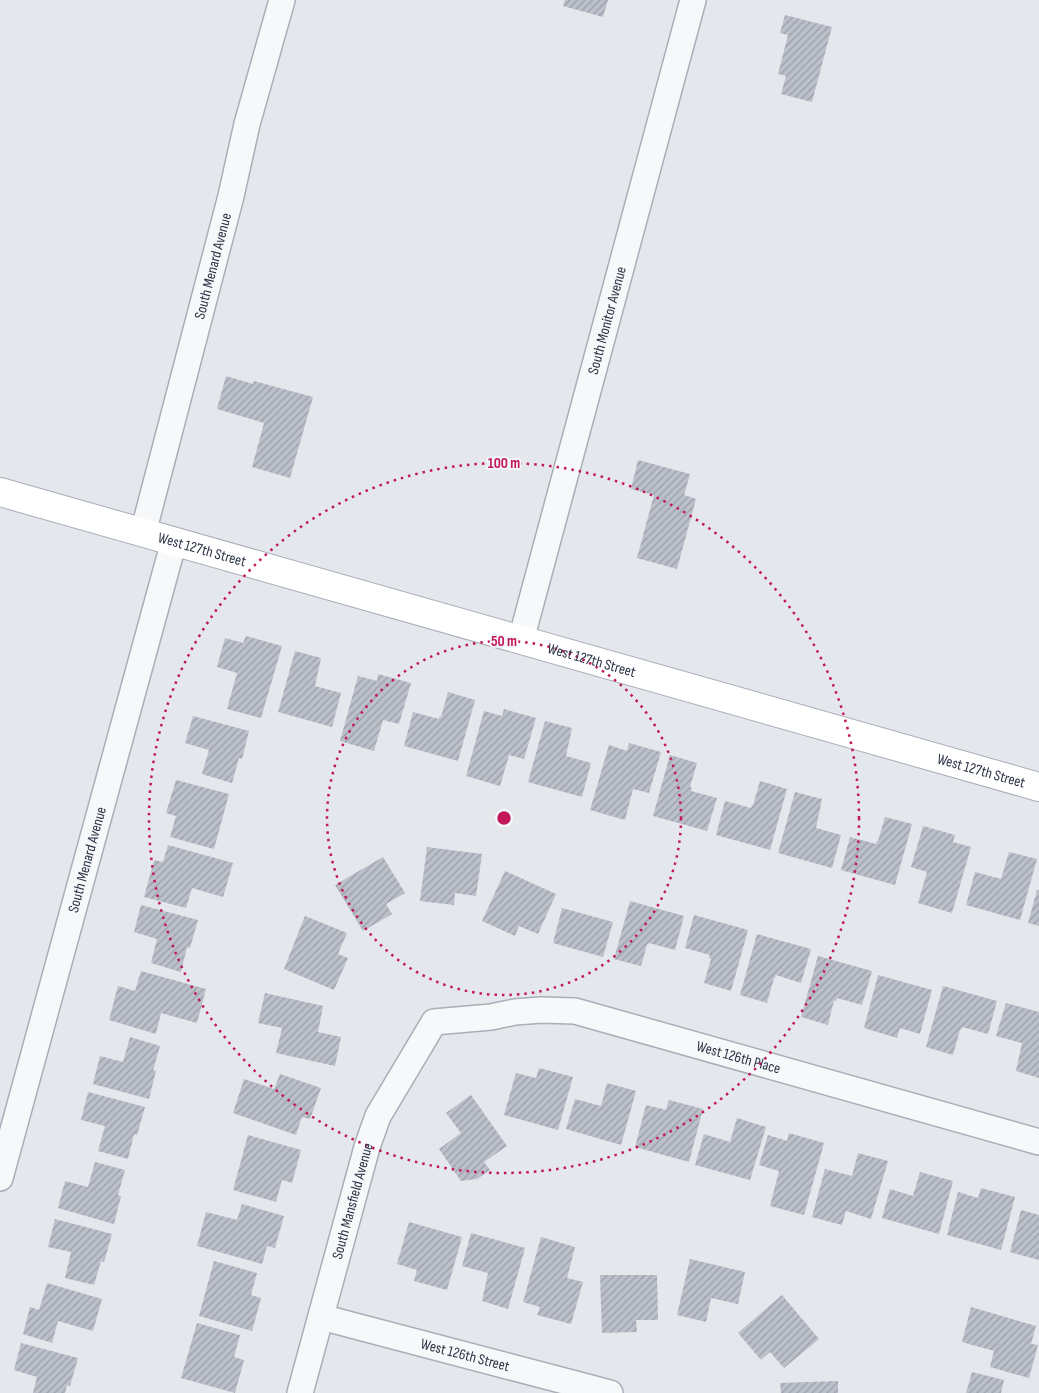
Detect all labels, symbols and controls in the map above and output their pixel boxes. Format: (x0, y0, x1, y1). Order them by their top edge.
street label: South Menard Avenue (190, 211, 236, 321)
street label: South Monitor Avenue (583, 264, 630, 376)
text: 100 m (488, 454, 520, 473)
street label: West 127th Street (156, 528, 249, 571)
text: 50 m (491, 632, 517, 651)
street label: West 127th Street (545, 638, 638, 682)
street label: West 127th Street (935, 749, 1028, 792)
street label: South Menard Avenue (63, 805, 110, 915)
centre of rings (495, 809, 513, 827)
street label: West 126th Place (694, 1036, 783, 1078)
street label: South Mansfield Avenue (327, 1140, 377, 1261)
street label: West 126th Street (419, 1334, 512, 1376)

